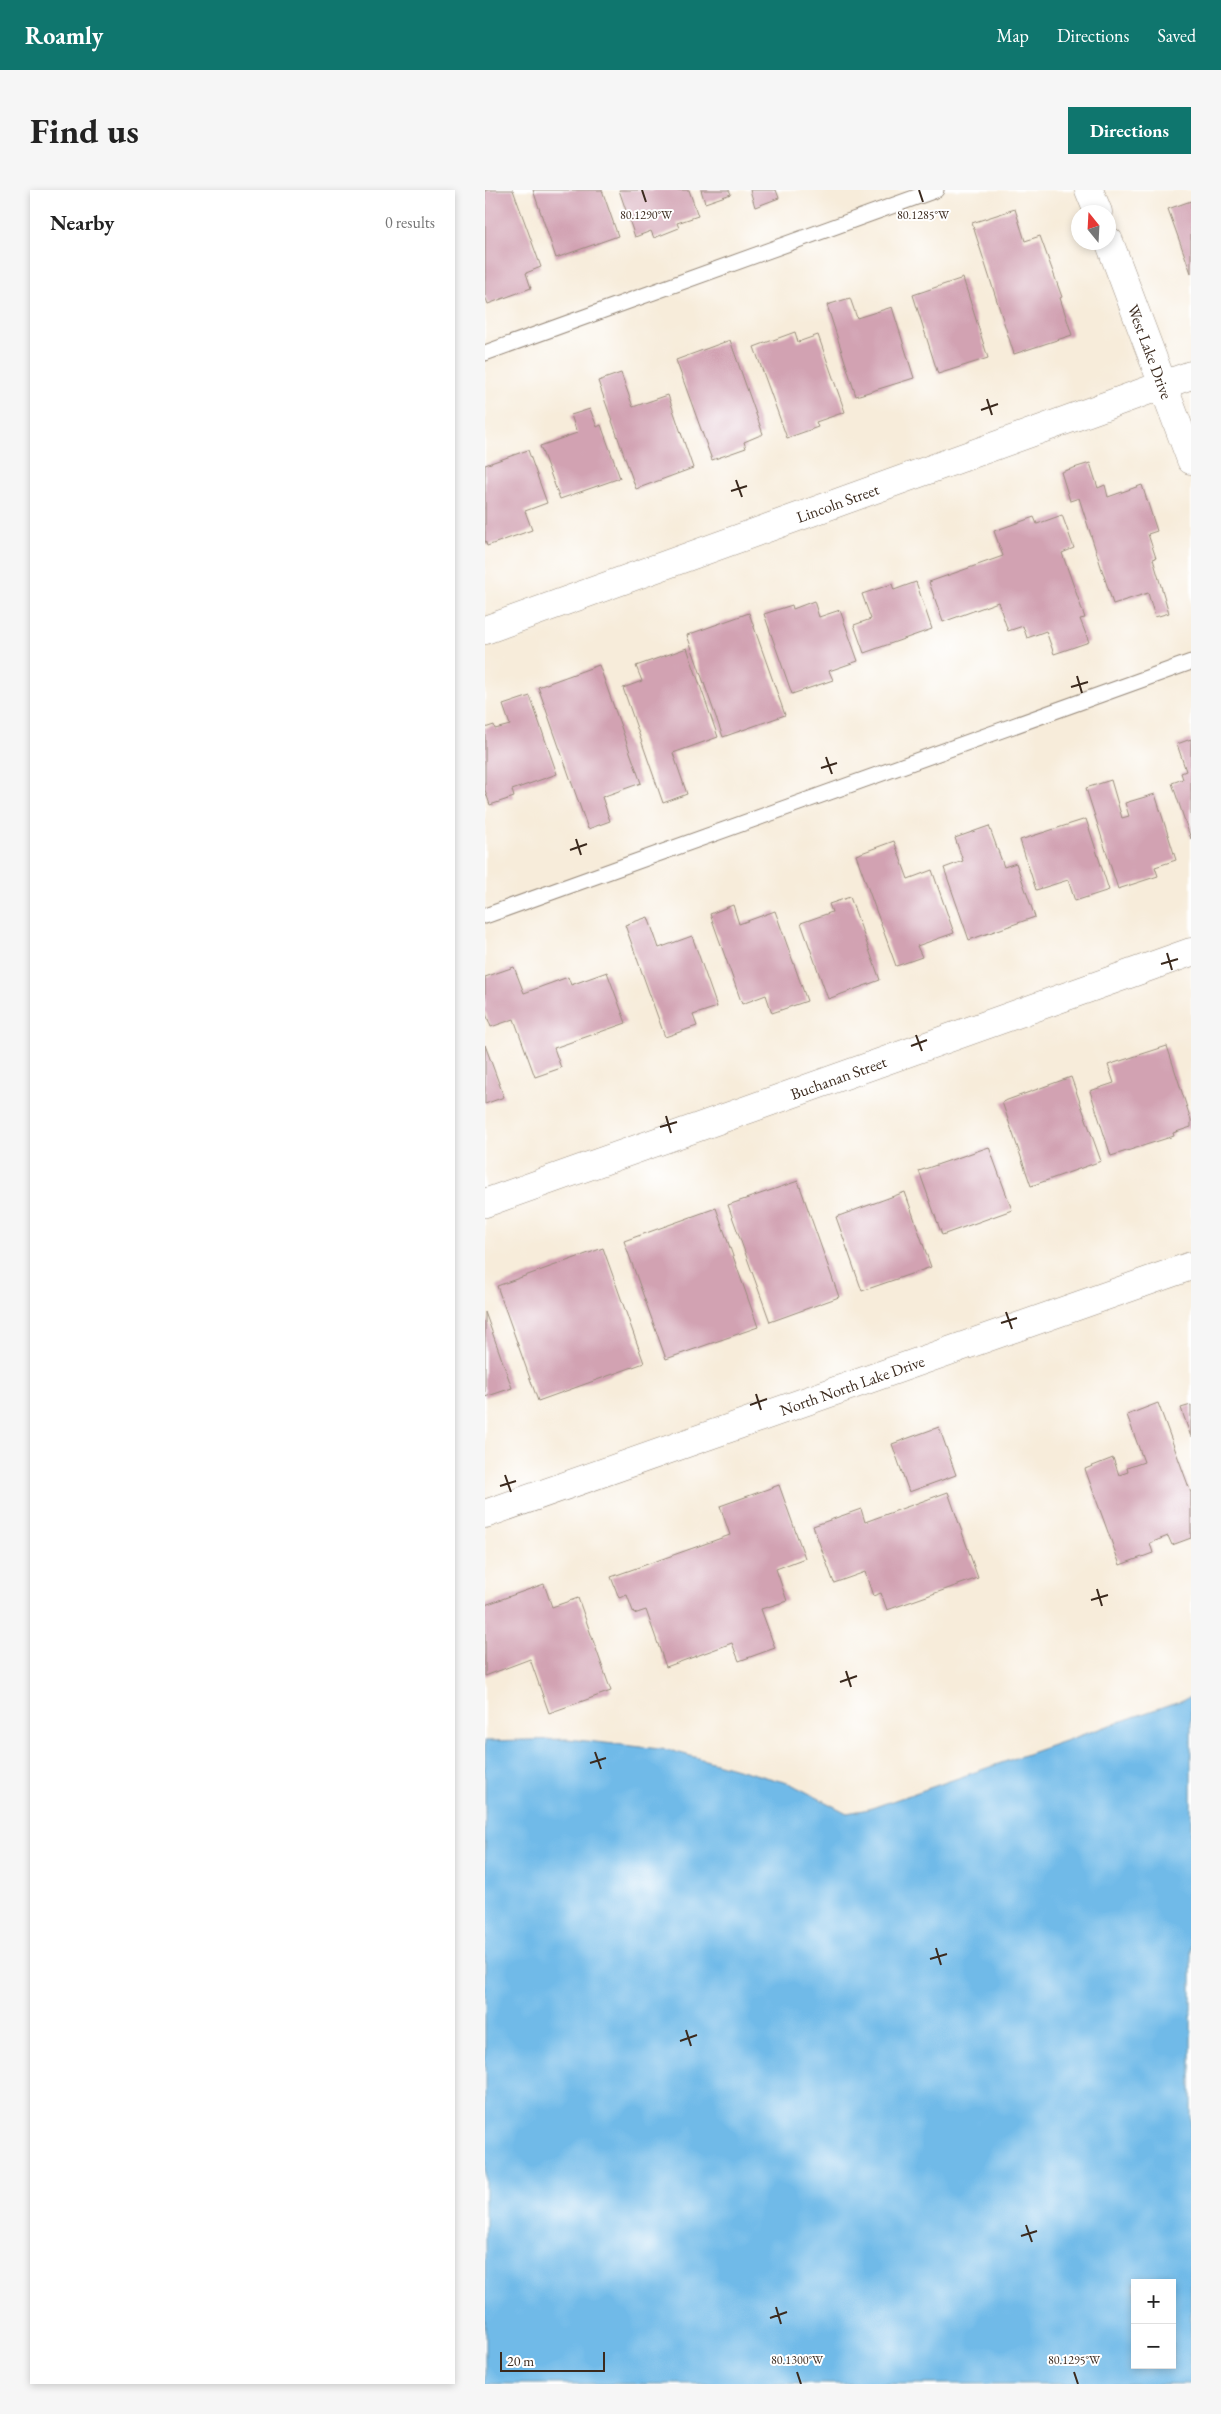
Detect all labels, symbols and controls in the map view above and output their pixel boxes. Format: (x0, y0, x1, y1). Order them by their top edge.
text: Roamly (25, 20, 103, 51)
text: Map (997, 24, 1029, 47)
text: Directions (1057, 24, 1129, 47)
text: Saved (1157, 24, 1196, 47)
button: Directions (1068, 107, 1191, 154)
text: Find us (30, 108, 139, 153)
north arrow (1071, 205, 1116, 250)
text: 80.1290°W (620, 207, 673, 223)
text: 80.1285°W (897, 207, 950, 223)
text: Nearby (50, 209, 114, 236)
text: 0 results (385, 212, 435, 233)
street label: West Lake Drive (1123, 301, 1177, 402)
street label: Lincoln Street (794, 479, 882, 528)
street label: Buchanan Street (788, 1051, 889, 1105)
street label: North North Lake Drive (777, 1350, 927, 1421)
map controls (1131, 2279, 1176, 2369)
button: + (1131, 2279, 1176, 2324)
button: − (1131, 2324, 1176, 2369)
scale bar (500, 2349, 605, 2372)
text: 20 m (507, 2352, 534, 2370)
text: 80.1300°W (771, 2352, 824, 2368)
text: 80.1295°W (1048, 2352, 1101, 2368)

